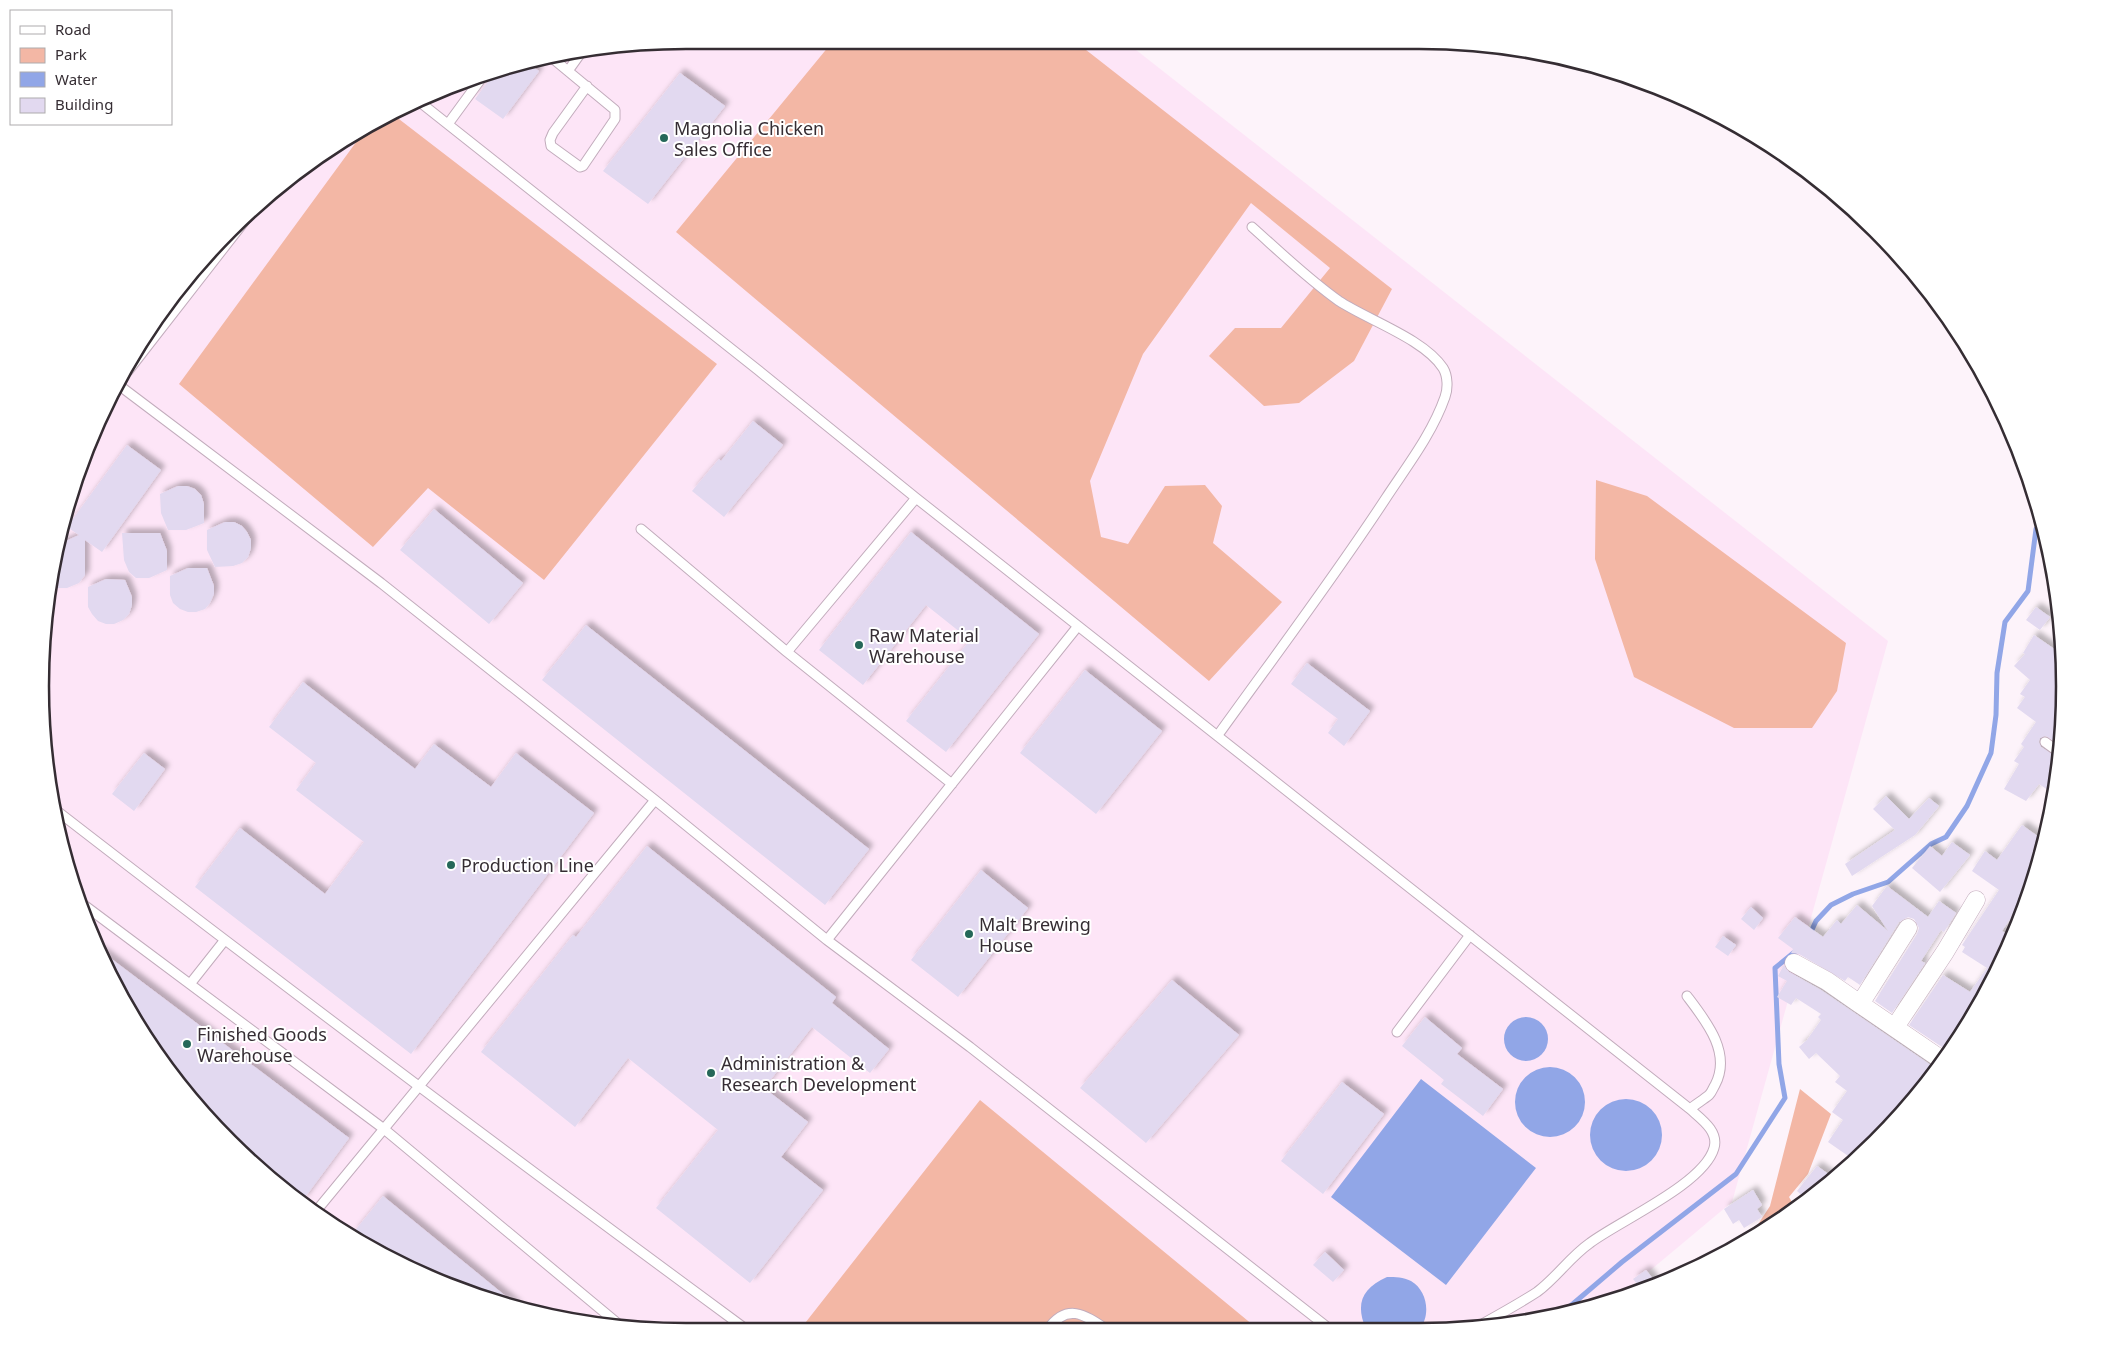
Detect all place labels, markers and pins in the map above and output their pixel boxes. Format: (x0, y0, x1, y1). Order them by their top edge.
place label: Magnolia Chicken Sales Office (674, 116, 824, 161)
marker: Magnolia Chicken Sales Office (658, 132, 670, 144)
place label: Raw Material Warehouse (869, 623, 979, 668)
marker: Raw Material Warehouse (853, 639, 865, 651)
place label: Production Line (461, 853, 594, 877)
marker: Production Line (445, 859, 457, 871)
place label: Malt Brewing House (979, 912, 1091, 957)
marker: Malt Brewing House (963, 928, 975, 940)
place label: Finished Goods Warehouse (197, 1022, 327, 1067)
marker: Finished Goods Warehouse (181, 1038, 193, 1050)
place label: Administration & Research Development (721, 1051, 917, 1096)
marker: Administration & Research Development (705, 1067, 717, 1079)

